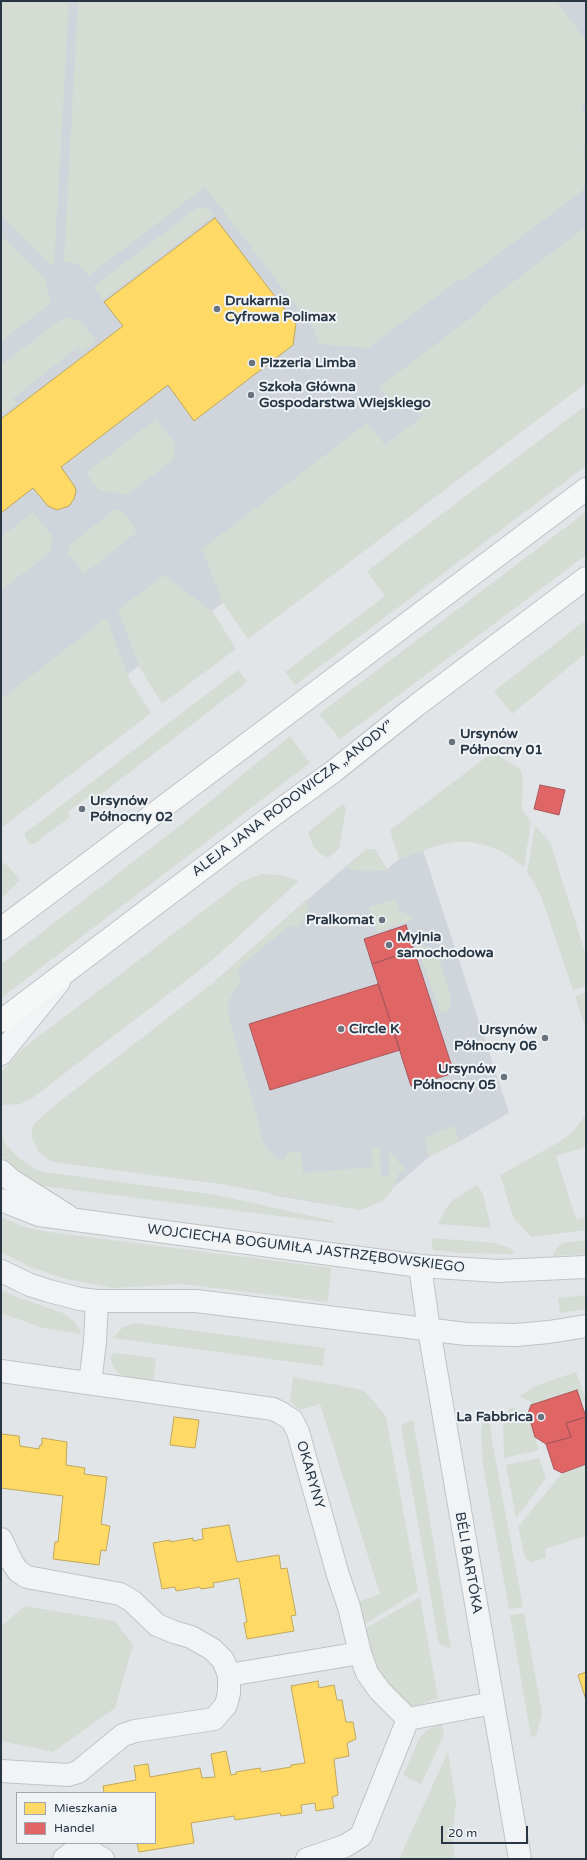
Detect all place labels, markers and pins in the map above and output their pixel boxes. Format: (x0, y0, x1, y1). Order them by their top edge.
place label: Drukarnia Cyfrowa Polimax (225, 293, 336, 326)
marker: Drukarnia Cyfrowa Polimax (212, 304, 222, 314)
place label: Pizzeria Limba (260, 355, 356, 371)
marker: Pizzeria Limba (247, 358, 257, 368)
place label: Szkoła Główna Gospodarstwa Wiejskiego (259, 379, 431, 412)
marker: Szkoła Główna Gospodarstwa Wiejskiego (246, 390, 256, 400)
place label: Ursynów Północny 01 (460, 726, 543, 758)
marker: Ursynów Północny 01 (447, 737, 457, 747)
place label: Ursynów Północny 02 (90, 793, 173, 826)
marker: Ursynów Północny 02 (77, 804, 87, 814)
place label: Pralkomat (306, 912, 374, 928)
marker: Pralkomat (377, 915, 387, 925)
place label: Myjnia samochodowa (397, 929, 494, 962)
marker: Myjnia samochodowa (384, 940, 394, 950)
place label: Circle K (349, 1021, 399, 1037)
place label: Ursynów Północny 06 (454, 1022, 537, 1054)
marker: Circle K (336, 1024, 346, 1034)
marker: Ursynów Północny 06 (540, 1033, 550, 1043)
place label: Ursynów Północny 05 (413, 1061, 496, 1094)
marker: Ursynów Północny 05 (499, 1072, 509, 1082)
place label: La Fabbrica (456, 1409, 533, 1425)
marker: La Fabbrica (536, 1412, 546, 1422)

